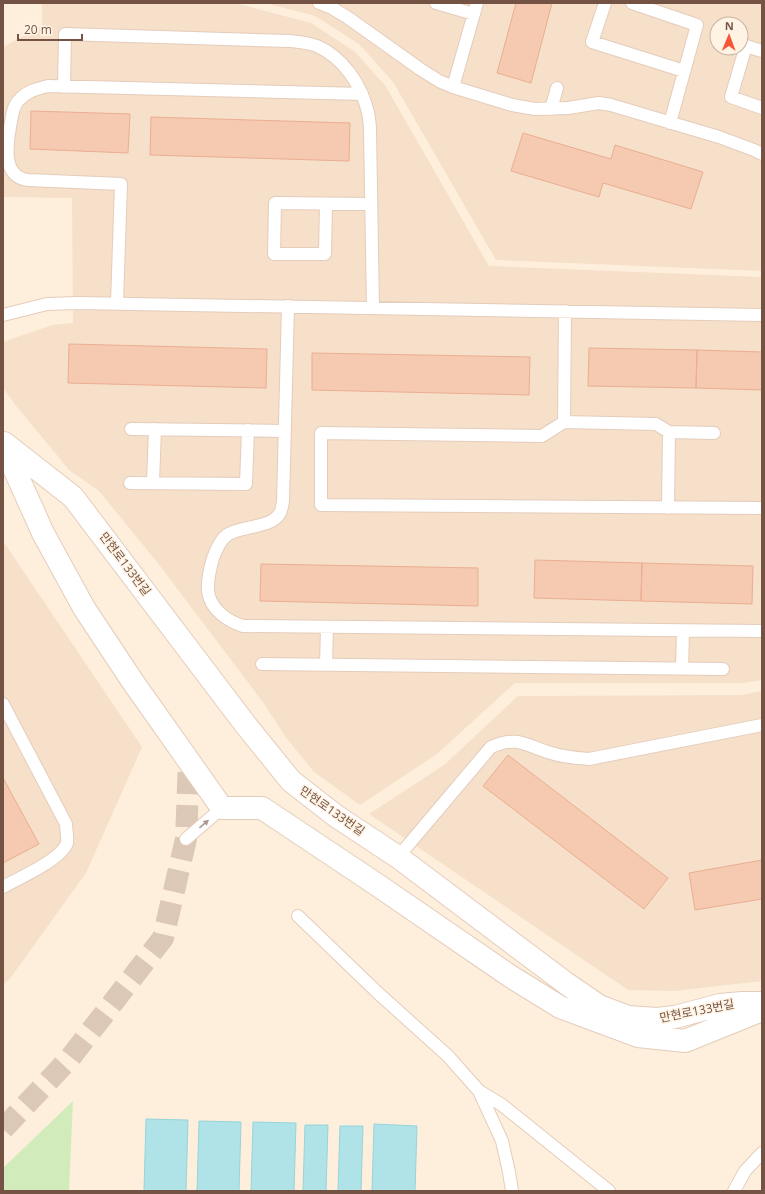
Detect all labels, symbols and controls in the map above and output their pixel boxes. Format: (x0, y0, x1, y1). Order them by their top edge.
scale bar (18, 16, 82, 42)
north arrow (709, 16, 749, 56)
text: N (725, 18, 734, 33)
text: 20 m (24, 21, 52, 38)
street label: 만현로133번길 (96, 528, 155, 599)
street label: 만현로133번길 (296, 782, 368, 839)
one-way arrow (199, 819, 210, 828)
street label: 만현로133번길 (658, 995, 736, 1026)

